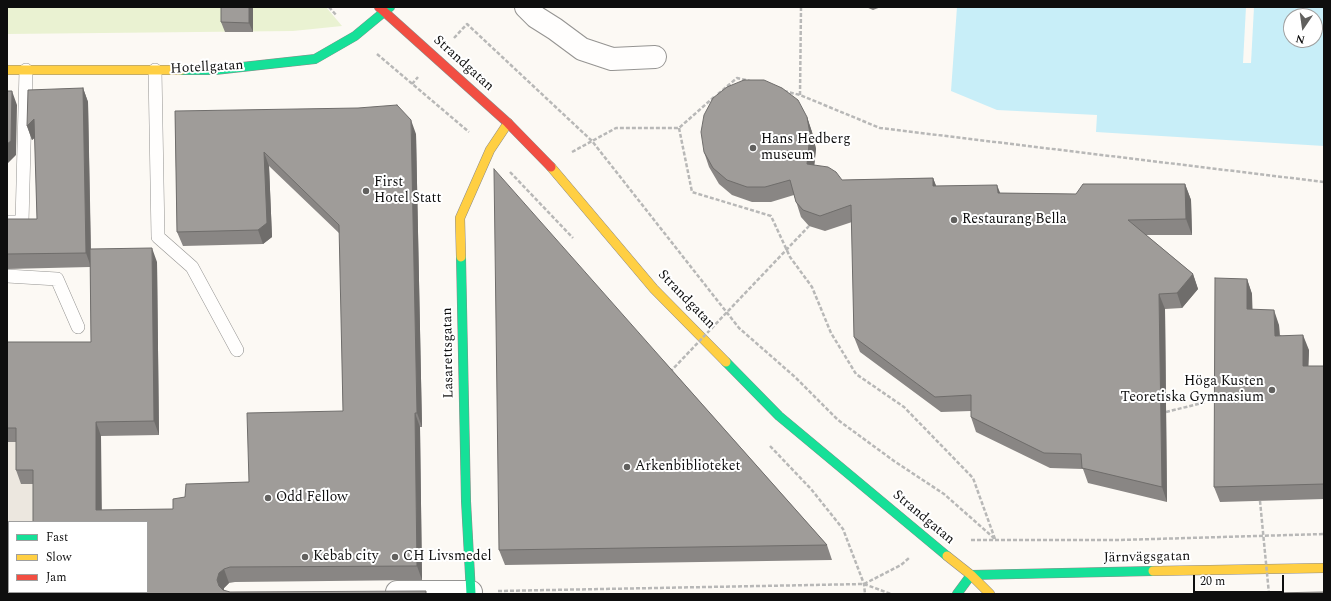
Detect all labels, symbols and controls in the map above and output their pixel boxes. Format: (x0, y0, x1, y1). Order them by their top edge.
north arrow (1283, 8, 1323, 48)
text: N (1294, 30, 1307, 48)
street label: Strandgatan (429, 33, 497, 95)
street label: Hotellgatan (170, 58, 244, 78)
place label: Hans Hedberg museum (761, 132, 851, 164)
marker: Hans Hedberg museum (748, 143, 758, 153)
place label: First Hotel Statt (374, 175, 442, 208)
marker: First Hotel Statt (361, 186, 371, 196)
place label: Restaurang Bella (962, 212, 1067, 228)
marker: Restaurang Bella (949, 215, 959, 225)
street label: Strandgatan (654, 267, 718, 333)
street label: Lasarettsgatan (440, 307, 458, 399)
place label: Höga Kusten Teoretiska Gymnasium (1121, 374, 1264, 406)
marker: Höga Kusten Teoretiska Gymnasium (1267, 385, 1277, 395)
place label: Arkenbiblioteket (635, 459, 740, 475)
marker: Arkenbiblioteket (622, 462, 632, 472)
street label: Strandgatan (889, 487, 957, 549)
place label: Odd Fellow (276, 490, 348, 506)
marker: Odd Fellow (263, 493, 273, 503)
legend (8, 521, 148, 593)
text: Fast (46, 528, 68, 547)
text: Slow (46, 548, 71, 567)
place label: Kebab city (313, 549, 378, 565)
place label: CH Livsmedel (403, 549, 492, 565)
street label: Järnvägsgatan (1104, 549, 1190, 567)
marker: Kebab city (300, 552, 310, 562)
marker: CH Livsmedel (390, 552, 400, 562)
scale bar (1195, 567, 1286, 593)
text: Jam (46, 568, 67, 587)
text: 20 m (1200, 572, 1225, 591)

